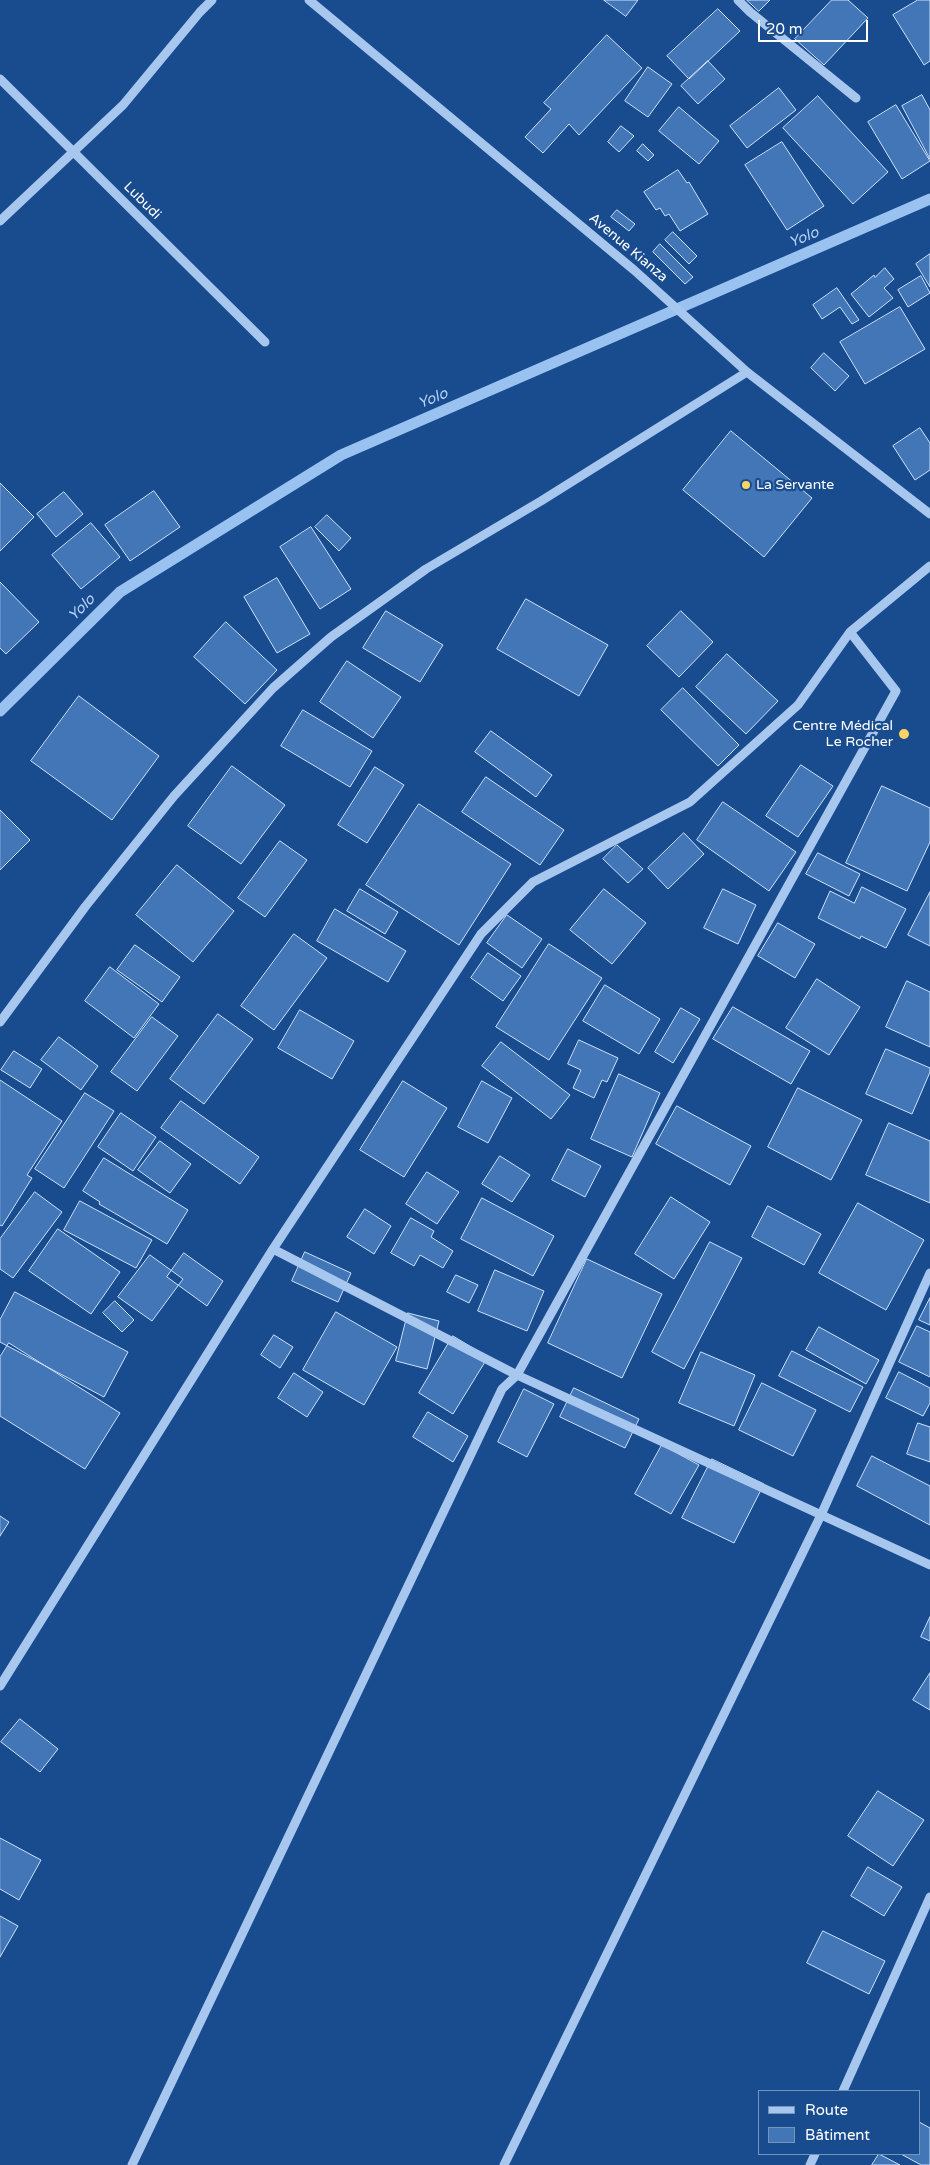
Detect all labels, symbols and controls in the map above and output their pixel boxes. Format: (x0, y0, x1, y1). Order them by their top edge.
scale bar (760, 10, 870, 42)
text: 20 m (766, 20, 803, 38)
street label: Lubudi (120, 179, 164, 223)
street label: Avenue Kianza (585, 210, 671, 286)
water label: Yolo (786, 224, 822, 252)
water label: Yolo (415, 385, 451, 413)
place label: La Servante (756, 477, 834, 493)
marker: La Servante (740, 479, 752, 491)
water label: Yolo (65, 591, 99, 625)
place label: Centre Médical Le Rocher (793, 718, 893, 750)
marker: Centre Médical Le Rocher (897, 727, 911, 741)
legend (758, 2090, 920, 2155)
text: Route (805, 2101, 848, 2119)
text: Bâtiment (805, 2126, 870, 2144)

